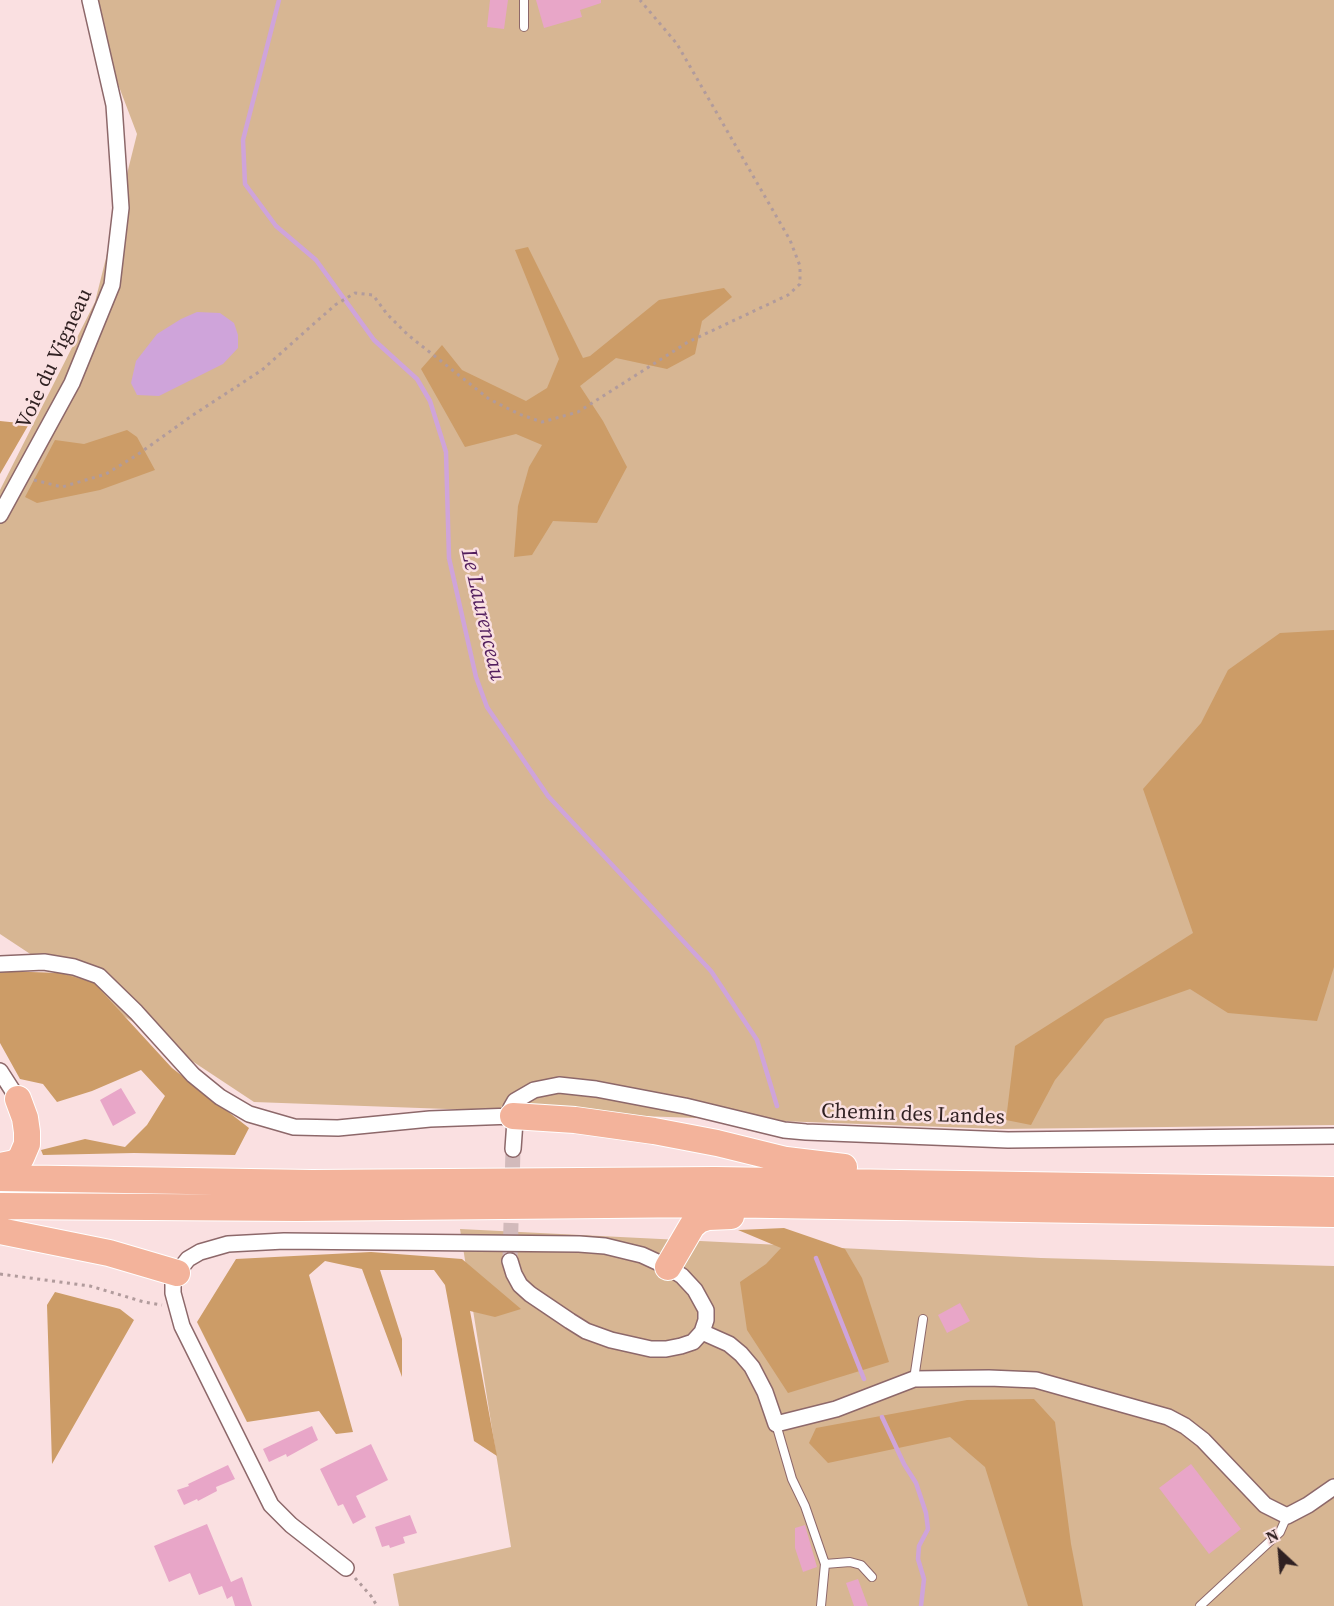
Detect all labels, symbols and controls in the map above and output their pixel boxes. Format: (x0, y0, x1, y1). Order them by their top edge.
street label: Voie du Vigneau (12, 285, 98, 433)
water label: Le Laurenceau (454, 547, 510, 683)
street label: Chemin des Landes (821, 1099, 1005, 1131)
north arrow (1250, 1522, 1310, 1582)
text: N (1262, 1523, 1282, 1548)

